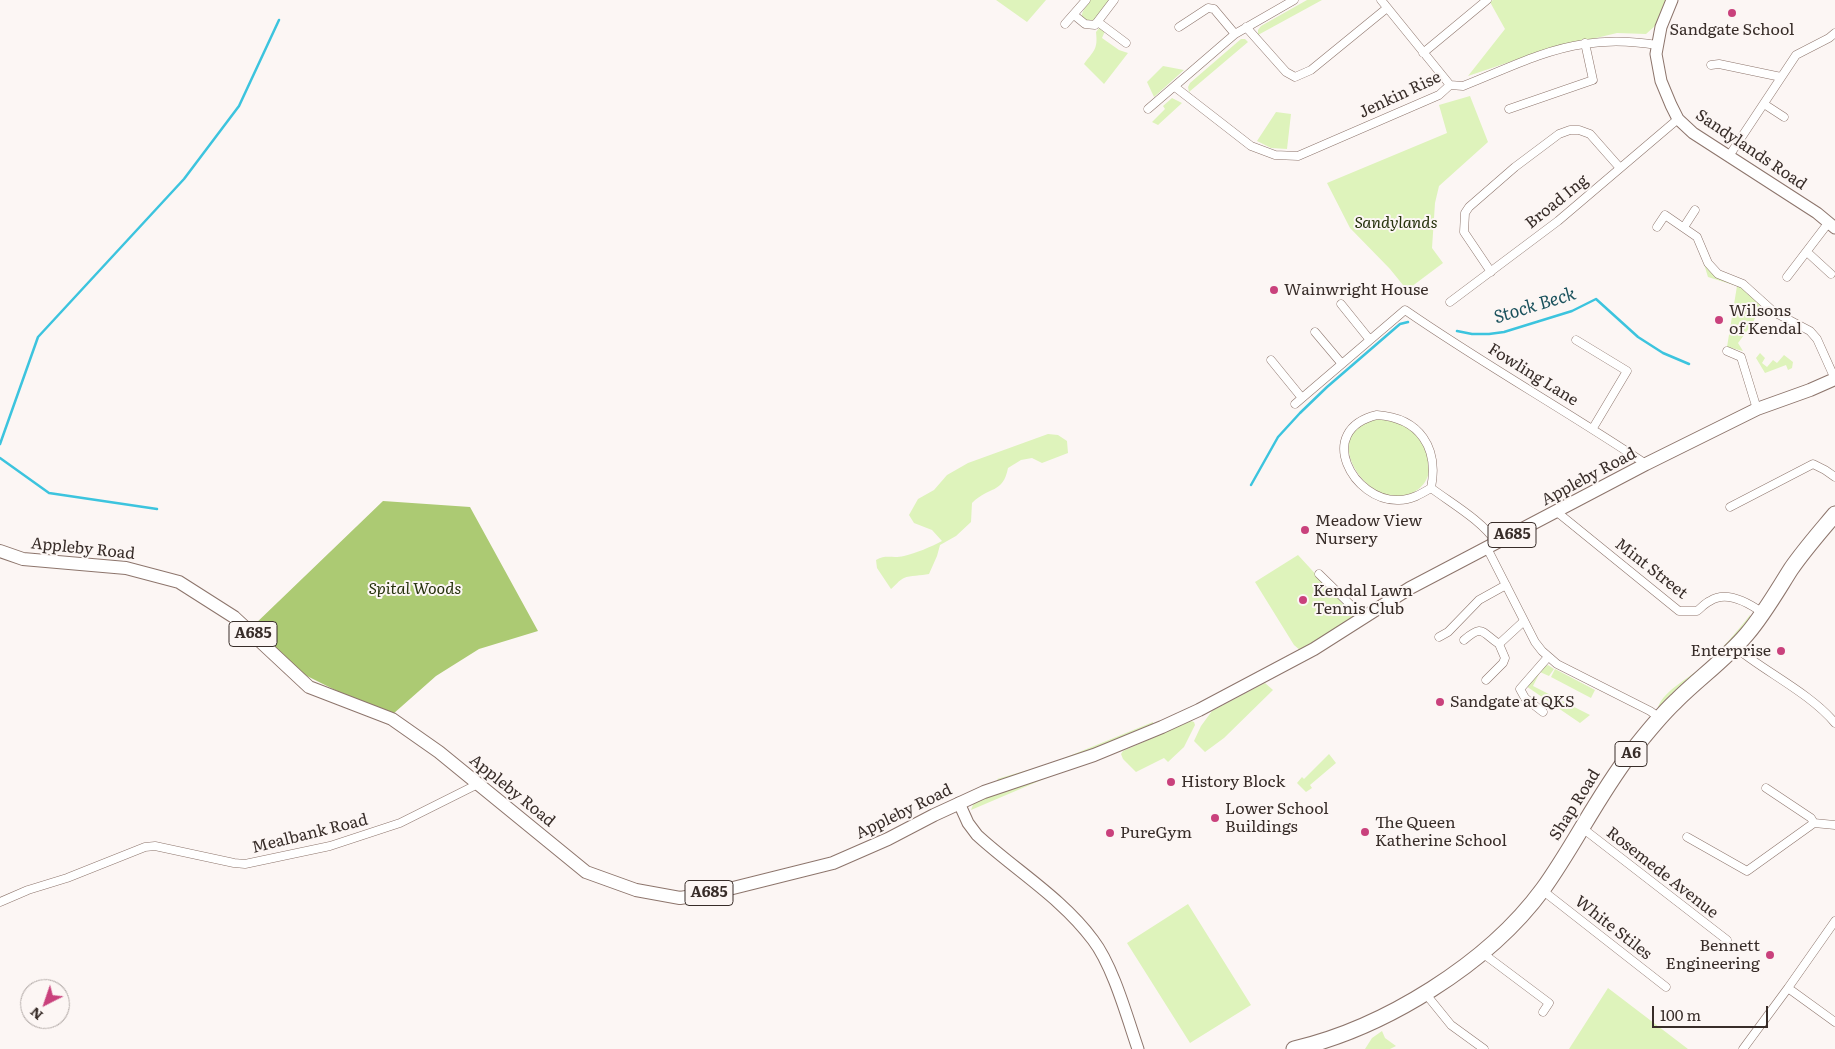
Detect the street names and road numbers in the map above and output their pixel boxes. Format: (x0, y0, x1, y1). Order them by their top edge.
street label: Jenkin Rise (1356, 68, 1444, 122)
street label: Sandylands Road (1692, 106, 1810, 194)
street label: Broad Ing (1522, 171, 1592, 233)
street label: Fowling Lane (1484, 340, 1582, 410)
street label: Appleby Road (1538, 444, 1640, 510)
road number: A685 (1488, 522, 1536, 548)
street label: Appleby Road (30, 534, 136, 564)
street label: Mint Street (1611, 535, 1691, 603)
road number: A685 (229, 622, 277, 646)
road number: A6 (1615, 742, 1647, 766)
street label: Appleby Road (465, 751, 559, 831)
street label: Shap Road (1546, 766, 1604, 844)
street label: Appleby Road (853, 780, 955, 844)
street label: Mealbank Road (250, 810, 370, 858)
street label: Rosemede Avenue (1602, 823, 1722, 923)
road number: A685 (685, 880, 733, 906)
street label: White Stiles (1571, 892, 1655, 964)

